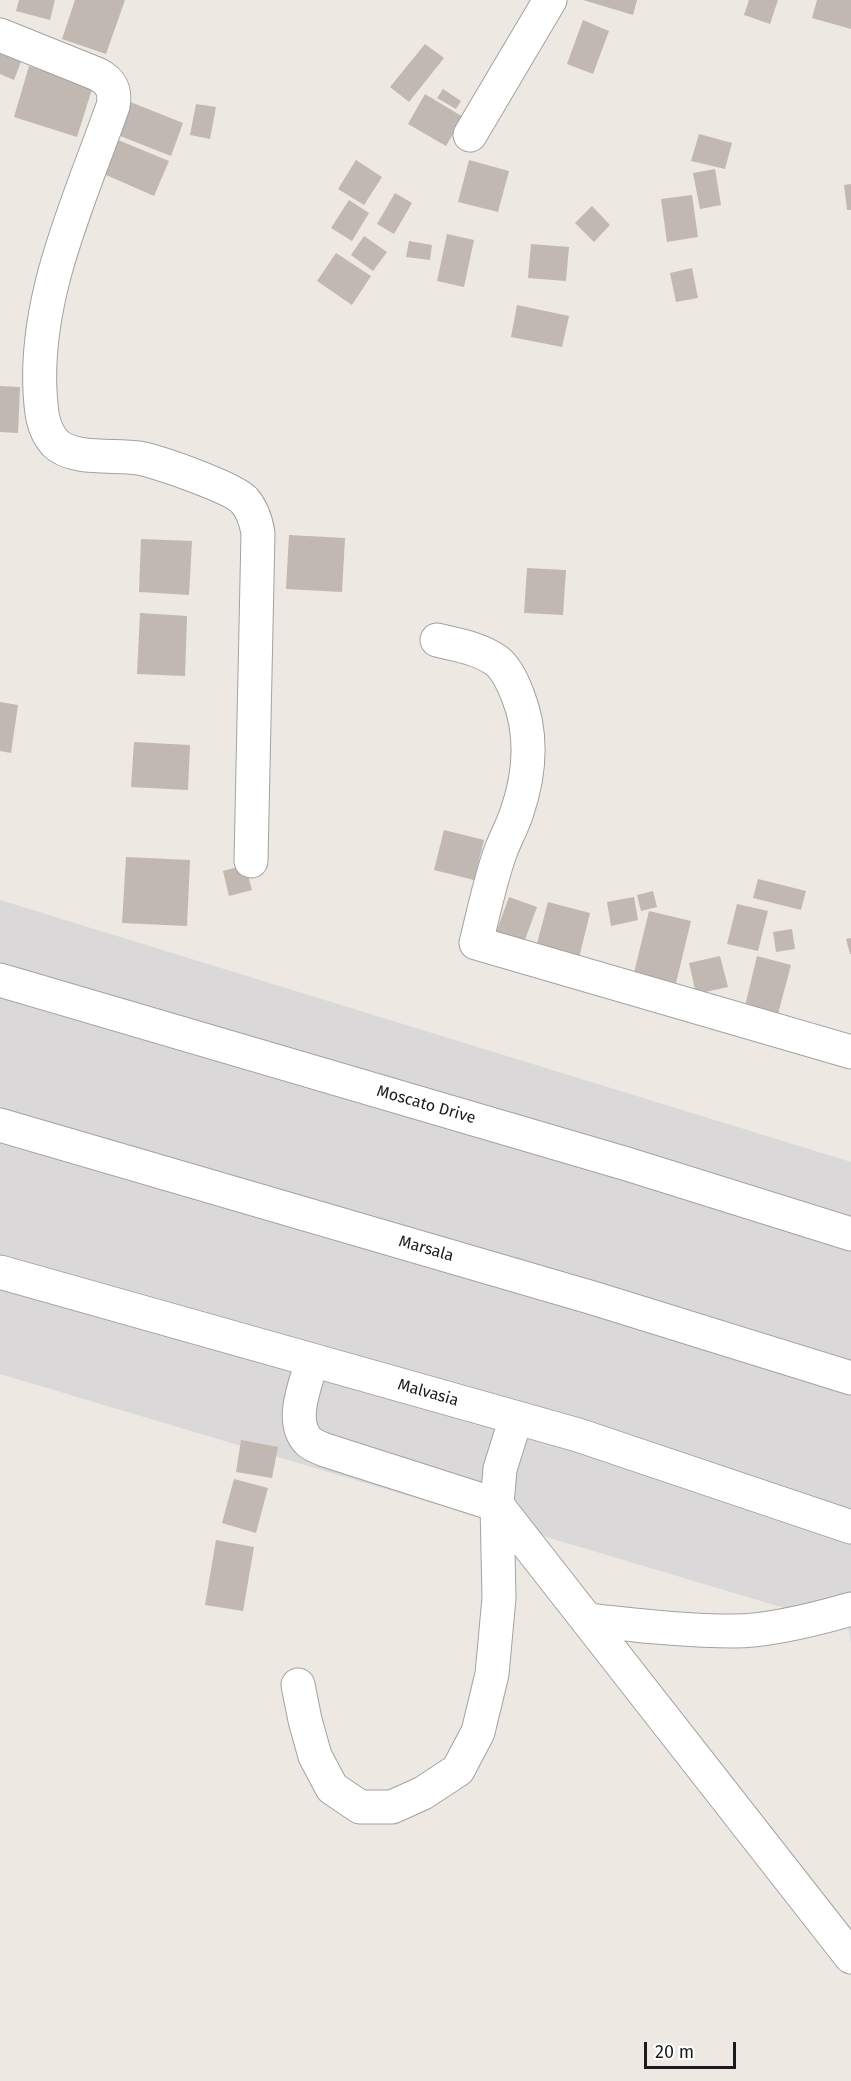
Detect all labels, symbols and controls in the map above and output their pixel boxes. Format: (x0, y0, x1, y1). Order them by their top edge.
street label: Moscato Drive (374, 1082, 478, 1128)
street label: Marsala (396, 1232, 456, 1266)
street label: Malvasia (395, 1375, 461, 1411)
scale bar (647, 2030, 738, 2068)
text: 20 m (655, 2041, 694, 2063)

